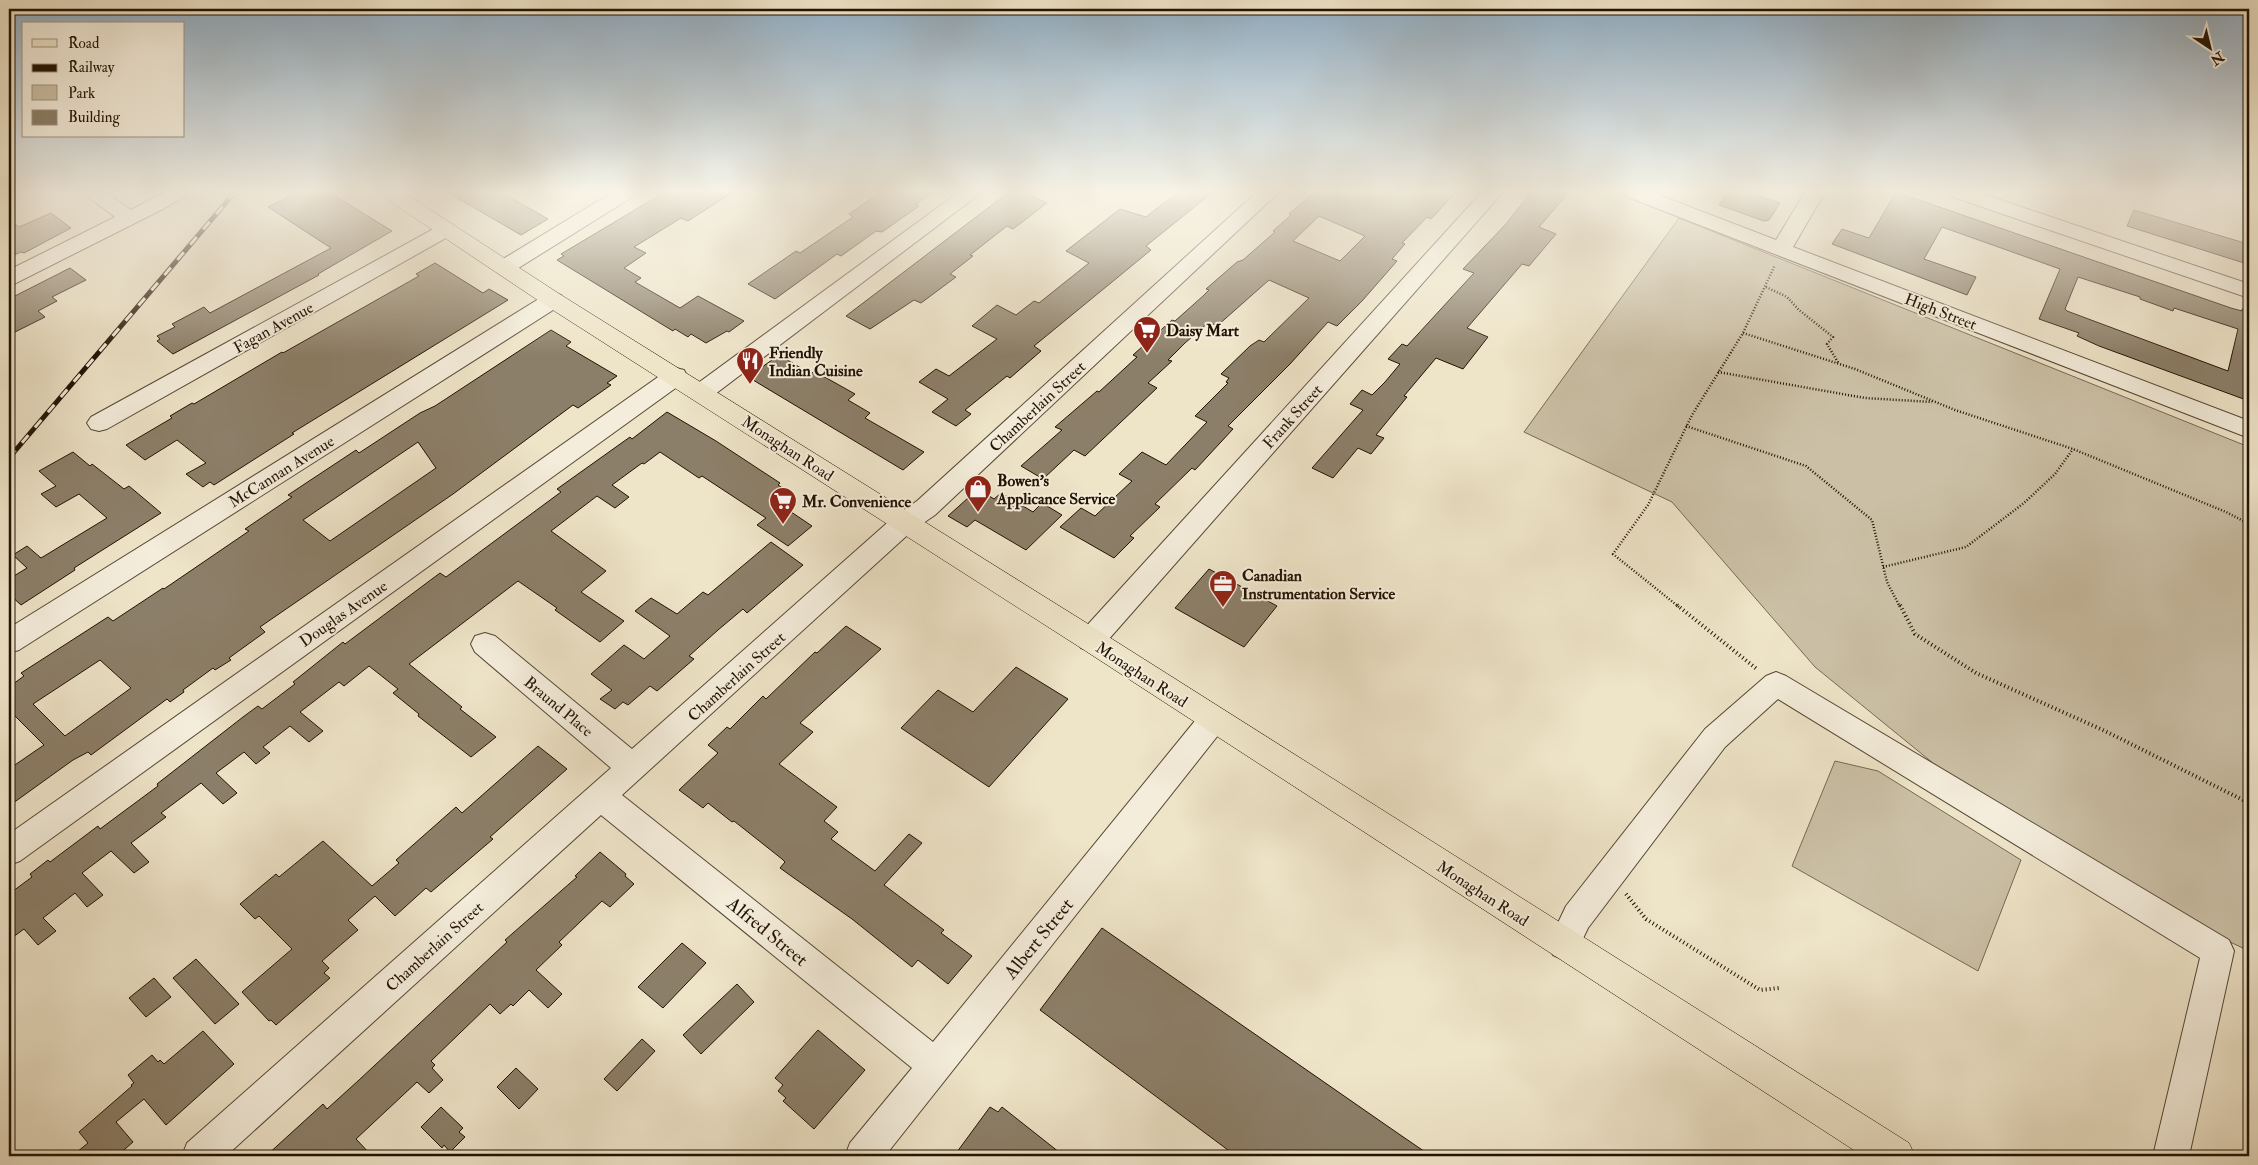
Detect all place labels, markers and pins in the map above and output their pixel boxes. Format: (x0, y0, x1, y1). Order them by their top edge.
supermarket icon: Daisy Mart (1132, 315, 1162, 354)
place label: Daisy Mart (1166, 321, 1240, 342)
place label: Friendly Indian Cuisine (769, 343, 863, 381)
restaurant icon: Friendly Indian Cuisine (735, 346, 765, 385)
place label: Bowen's Applicance Service (996, 471, 1115, 510)
shop icon: Bowen's Applicance Service (963, 474, 993, 513)
supermarket icon: Mr. Convenience (768, 486, 798, 525)
place label: Mr. Convenience (801, 492, 911, 512)
place label: Canadian Instrumentation Service (1242, 566, 1396, 604)
office icon: Canadian Instrumentation Service (1208, 569, 1238, 608)

